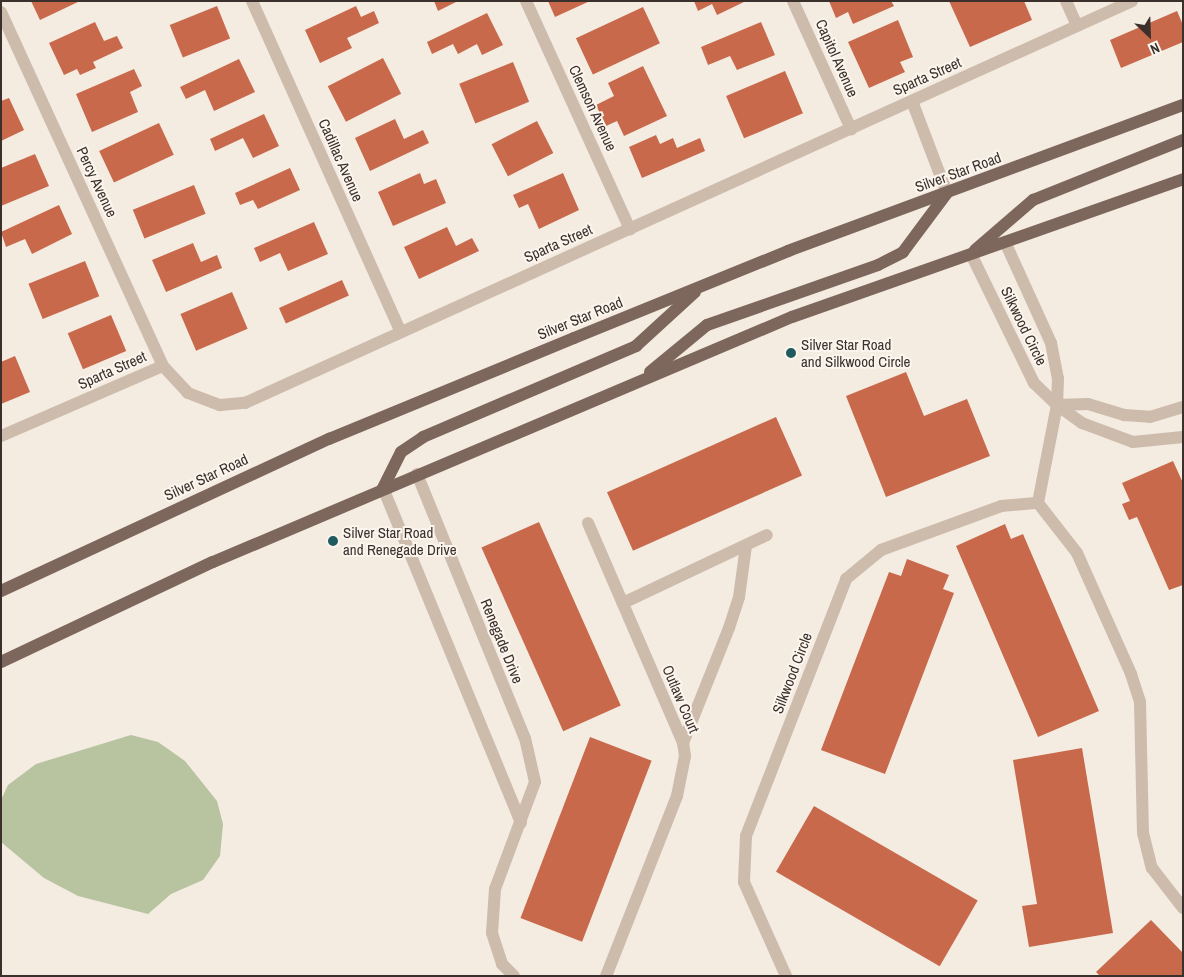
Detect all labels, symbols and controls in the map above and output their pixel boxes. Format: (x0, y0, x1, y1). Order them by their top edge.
north arrow (1124, 10, 1174, 60)
street label: Capitol Avenue (812, 16, 862, 100)
text: N (1148, 39, 1163, 59)
street label: Sparta Street (890, 53, 964, 99)
street label: Clemson Avenue (565, 62, 621, 154)
street label: Cadillac Avenue (315, 116, 367, 204)
street label: Percy Avenue (73, 144, 121, 220)
street label: Silver Star Road (913, 148, 1003, 196)
street label: Sparta Street (521, 220, 595, 266)
street label: Silkwood Circle (997, 284, 1051, 368)
street label: Silver Star Road (535, 293, 625, 343)
place label: Silver Star Road and Silkwood Circle (801, 335, 910, 370)
street label: Sparta Street (75, 347, 149, 393)
marker: Silver Star Road and Silkwood Circle (785, 347, 797, 359)
street label: Silver Star Road (161, 450, 251, 504)
place label: Silver Star Road and Renegade Drive (343, 523, 457, 558)
marker: Silver Star Road and Renegade Drive (327, 535, 339, 547)
street label: Renegade Drive (477, 596, 527, 686)
street label: Silkwood Circle (768, 630, 816, 716)
street label: Outlaw Court (659, 662, 703, 736)

